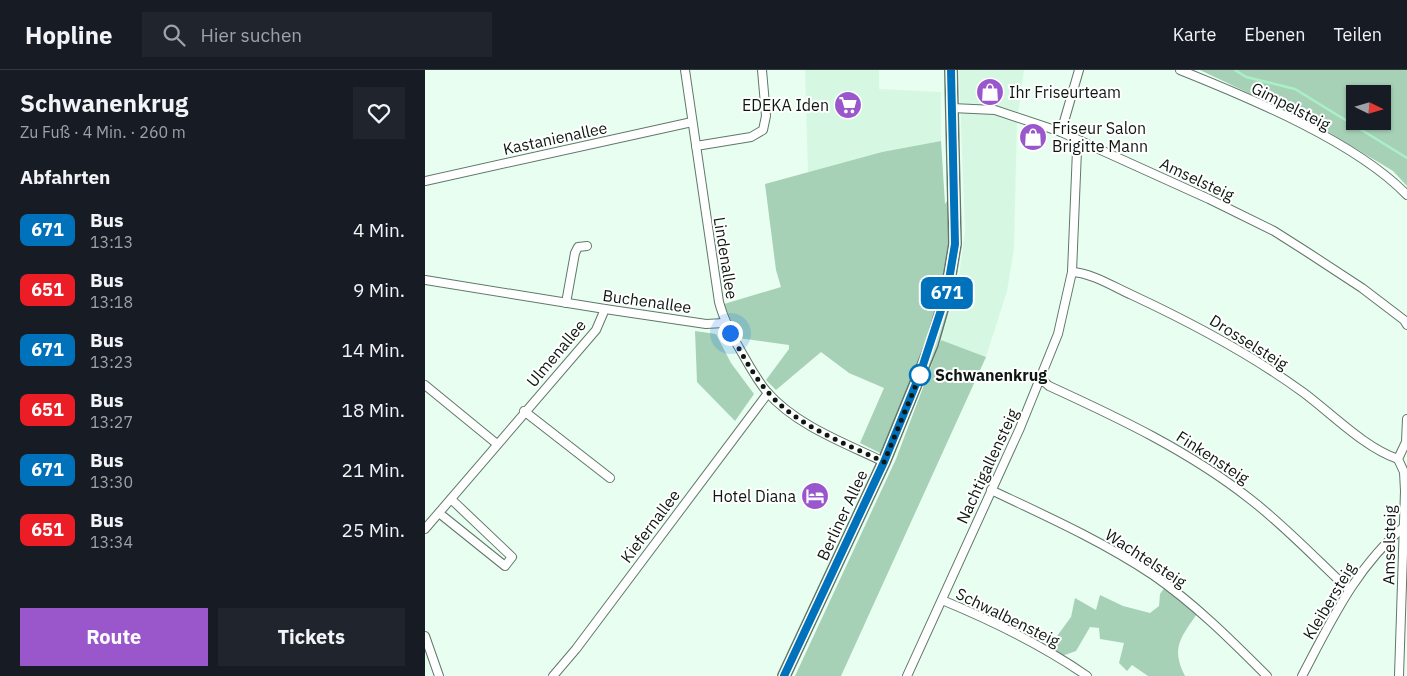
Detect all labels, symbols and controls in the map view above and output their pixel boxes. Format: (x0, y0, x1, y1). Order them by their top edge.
search box (142, 12, 492, 57)
text: Hopline (25, 19, 112, 51)
icon: search (160, 21, 188, 49)
text: Hier suchen (200, 23, 302, 47)
text: Karte (1173, 23, 1216, 46)
text: Ebenen (1244, 23, 1305, 46)
text: Teilen (1333, 23, 1382, 46)
shop icon: Ihr Friseurteam (975, 77, 1005, 107)
street label: Gimpelsteig (1248, 78, 1334, 135)
place label: Ihr Friseurteam (1009, 82, 1121, 102)
north arrow (1346, 85, 1391, 130)
map controls (1346, 85, 1391, 130)
text: Schwanenkrug (20, 87, 188, 119)
button: heart (353, 87, 405, 139)
supermarket icon: EDEKA Iden (833, 90, 863, 120)
place label: EDEKA Iden (742, 95, 829, 115)
street label: Kastanienallee (501, 117, 609, 159)
place label: Friseur Salon Brigitte Mann (1052, 118, 1148, 156)
text: Zu Fuß · 4 Min. · 260 m (20, 122, 186, 142)
shop icon: Friseur Salon Brigitte Mann (1018, 122, 1048, 152)
street label: Amselsteig (1157, 153, 1238, 205)
text: Abfahrten (20, 165, 110, 189)
text: Bus (90, 208, 124, 232)
street label: Lindenallee (710, 215, 742, 301)
text: 671 (31, 218, 64, 241)
text: 4 Min. (353, 218, 405, 242)
text: 13:13 (90, 232, 133, 252)
text: Bus (90, 268, 124, 292)
line badge: 671 (918, 277, 976, 309)
text: 651 (31, 278, 64, 301)
text: 9 Min. (353, 278, 405, 302)
text: 671 (931, 281, 963, 304)
street label: Buchenallee (601, 285, 693, 317)
text: 13:18 (90, 292, 133, 312)
street label: Drosselsteig (1206, 310, 1292, 374)
street label: Ulmenallee (522, 315, 590, 391)
your location (718, 321, 743, 346)
text: Bus (90, 328, 124, 352)
text: 671 (31, 338, 64, 361)
text: 14 Min. (342, 338, 405, 362)
text: 13:23 (90, 352, 133, 372)
marker: Schwanenkrug (909, 364, 931, 386)
place label: Schwanenkrug (935, 365, 1047, 385)
text: Bus (90, 388, 124, 412)
text: 651 (31, 398, 64, 421)
text: 18 Min. (342, 398, 405, 422)
street label: Nachtigallensteig (952, 405, 1023, 527)
text: 13:27 (90, 412, 133, 432)
street label: Finkensteig (1173, 426, 1254, 488)
text: Bus (90, 448, 124, 472)
text: 671 (31, 458, 64, 481)
text: 21 Min. (342, 458, 405, 482)
street label: Berliner Allee (812, 466, 872, 563)
text: 13:30 (90, 472, 133, 492)
hotel icon: Hotel Diana (800, 481, 830, 511)
street label: Kiefernallee (616, 485, 684, 567)
place label: Hotel Diana (712, 486, 796, 506)
street label: Amselsteig (1378, 504, 1400, 585)
text: Bus (90, 508, 124, 532)
text: 651 (31, 518, 64, 541)
text: 25 Min. (342, 518, 405, 542)
street label: Wachtelsteig (1102, 524, 1191, 592)
text: 13:34 (90, 532, 133, 552)
street label: Kleibersteig (1298, 559, 1360, 643)
street label: Schwalbensteig (953, 583, 1064, 651)
button: Route (20, 608, 208, 666)
button: Tickets (218, 608, 405, 666)

